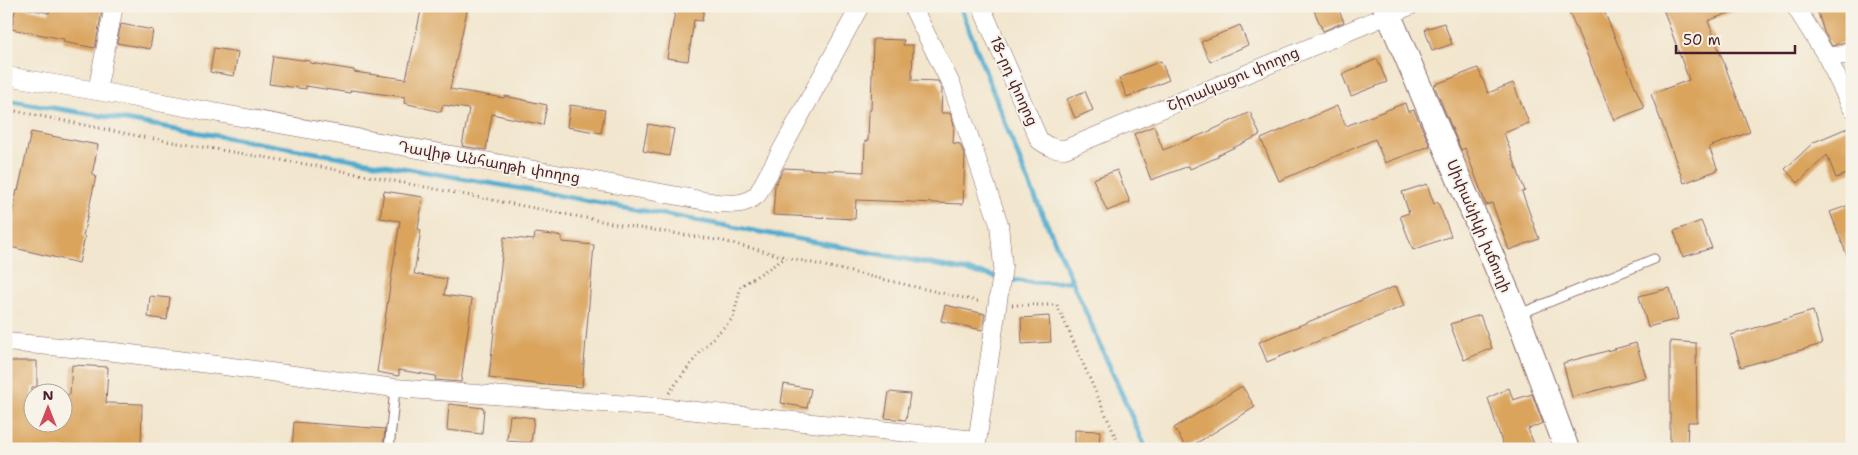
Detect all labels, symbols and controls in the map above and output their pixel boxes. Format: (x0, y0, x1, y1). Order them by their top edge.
scale bar (1676, 22, 1794, 54)
text: 50 m (1683, 30, 1721, 50)
street label: 18-րդ փողոց (985, 33, 1043, 129)
street label: Շիրակացու փողոց (1164, 42, 1302, 116)
street label: Դավիթ Անհաղթի փողոց (396, 136, 582, 188)
street label: Սիփանիկի խճուղի (1442, 156, 1516, 296)
north arrow (22, 382, 72, 432)
text: N (42, 386, 54, 404)

